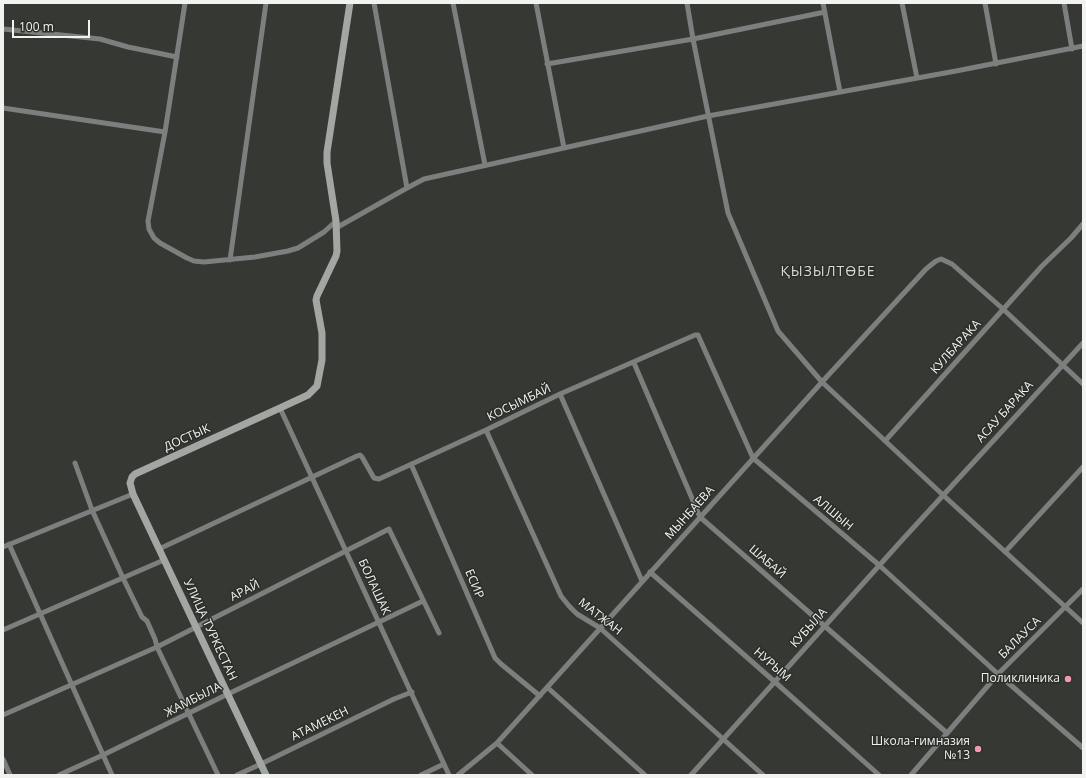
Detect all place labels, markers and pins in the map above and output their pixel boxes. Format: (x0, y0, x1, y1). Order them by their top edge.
place label: Поликлиника (981, 672, 1060, 686)
marker: Поликлиника (1063, 674, 1073, 684)
place label: Школа-гимназия №13 (871, 735, 970, 763)
marker: Школа-гимназия №13 (973, 744, 983, 754)

